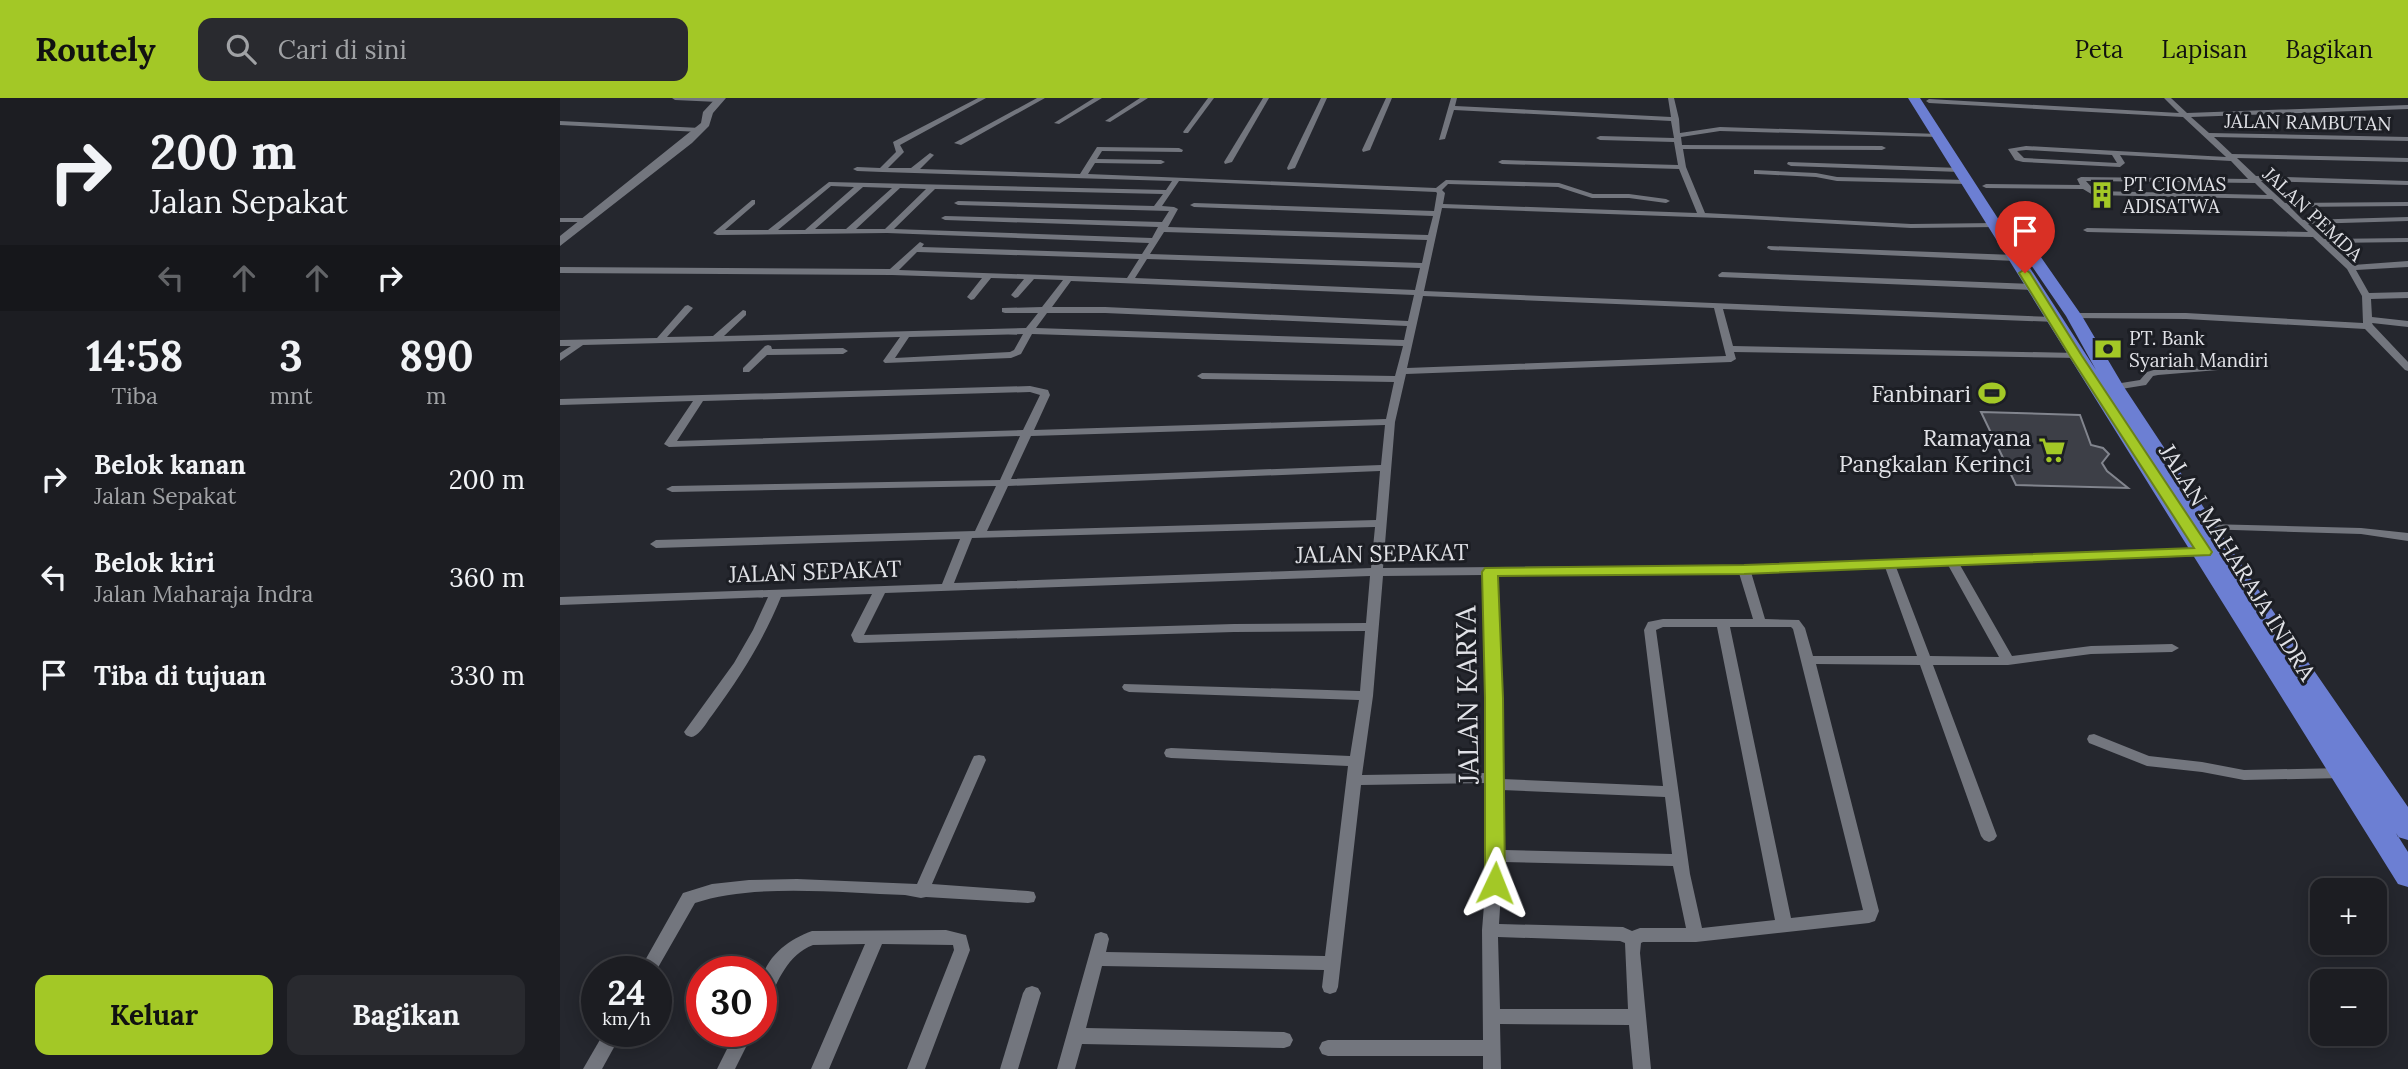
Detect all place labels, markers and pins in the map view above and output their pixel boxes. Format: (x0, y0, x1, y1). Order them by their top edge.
place label: PT CIOMAS ADISATWA (2122, 172, 2226, 218)
building icon: PT CIOMAS ADISATWA (2087, 180, 2117, 210)
pin (1995, 201, 2055, 273)
place label: PT. Bank Syariah Mandiri (2129, 326, 2268, 372)
bank icon: PT. Bank Syariah Mandiri (2093, 334, 2123, 364)
sports icon: Fanbinari (1977, 378, 2007, 408)
place label: Fanbinari (1871, 379, 1971, 408)
place label: Ramayana Pangkalan Kerinci (1839, 423, 2031, 478)
supermarket icon: Ramayana Pangkalan Kerinci (2037, 435, 2067, 465)

